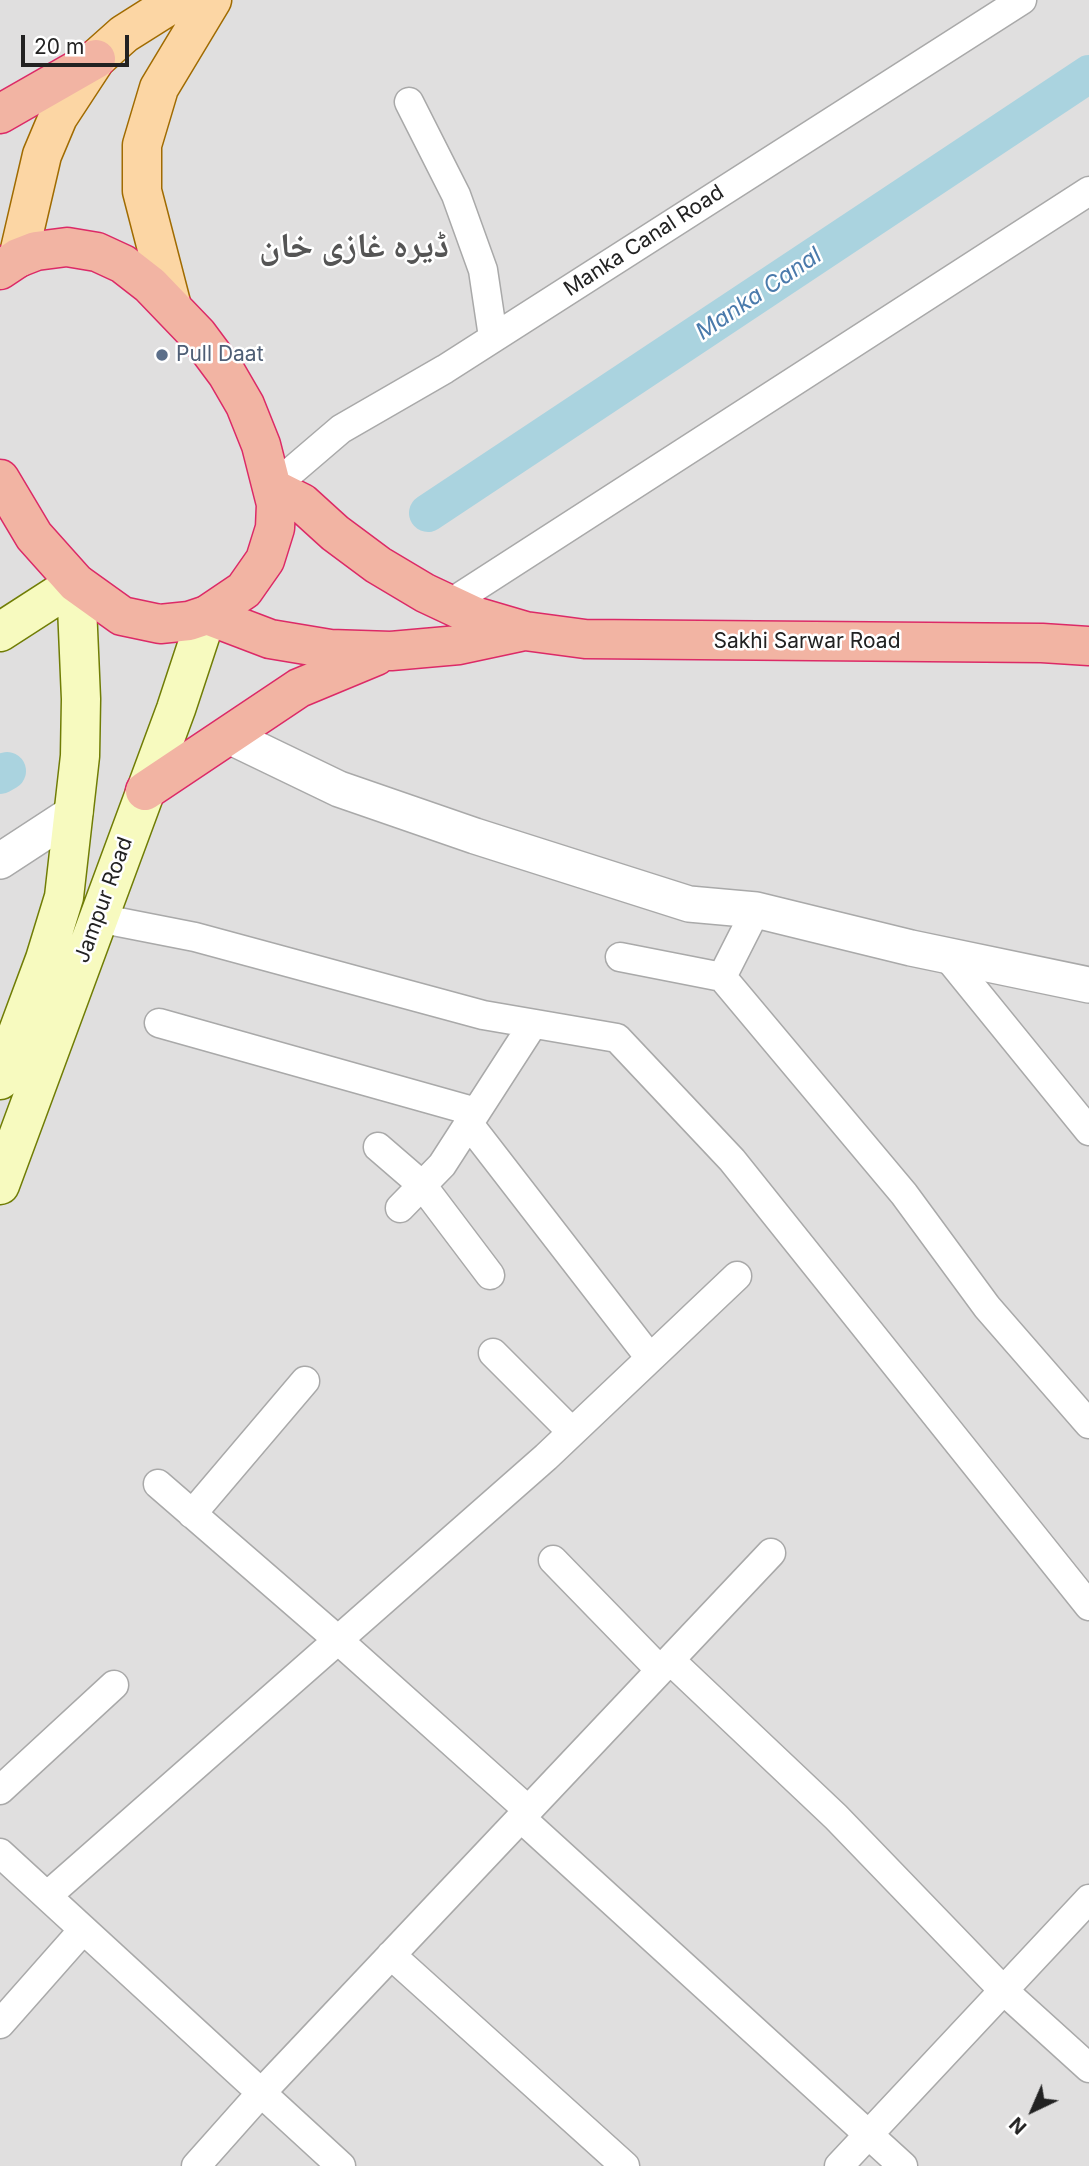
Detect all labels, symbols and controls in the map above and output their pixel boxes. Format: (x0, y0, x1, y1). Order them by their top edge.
scale bar (24, 21, 133, 65)
text: 20 m (34, 34, 84, 59)
street label: Manka Canal Road (559, 180, 729, 302)
district label: ڈیرہ غازی خان (259, 225, 449, 267)
water label: Manka Canal (691, 242, 827, 346)
place label: Pull Daat (176, 342, 264, 368)
marker: Pull Daat (154, 347, 170, 363)
street label: Sakhi Sarwar Road (714, 629, 900, 655)
street label: Jampur Road (70, 834, 138, 966)
north arrow (998, 2075, 1068, 2145)
text: N (1005, 2112, 1031, 2139)

